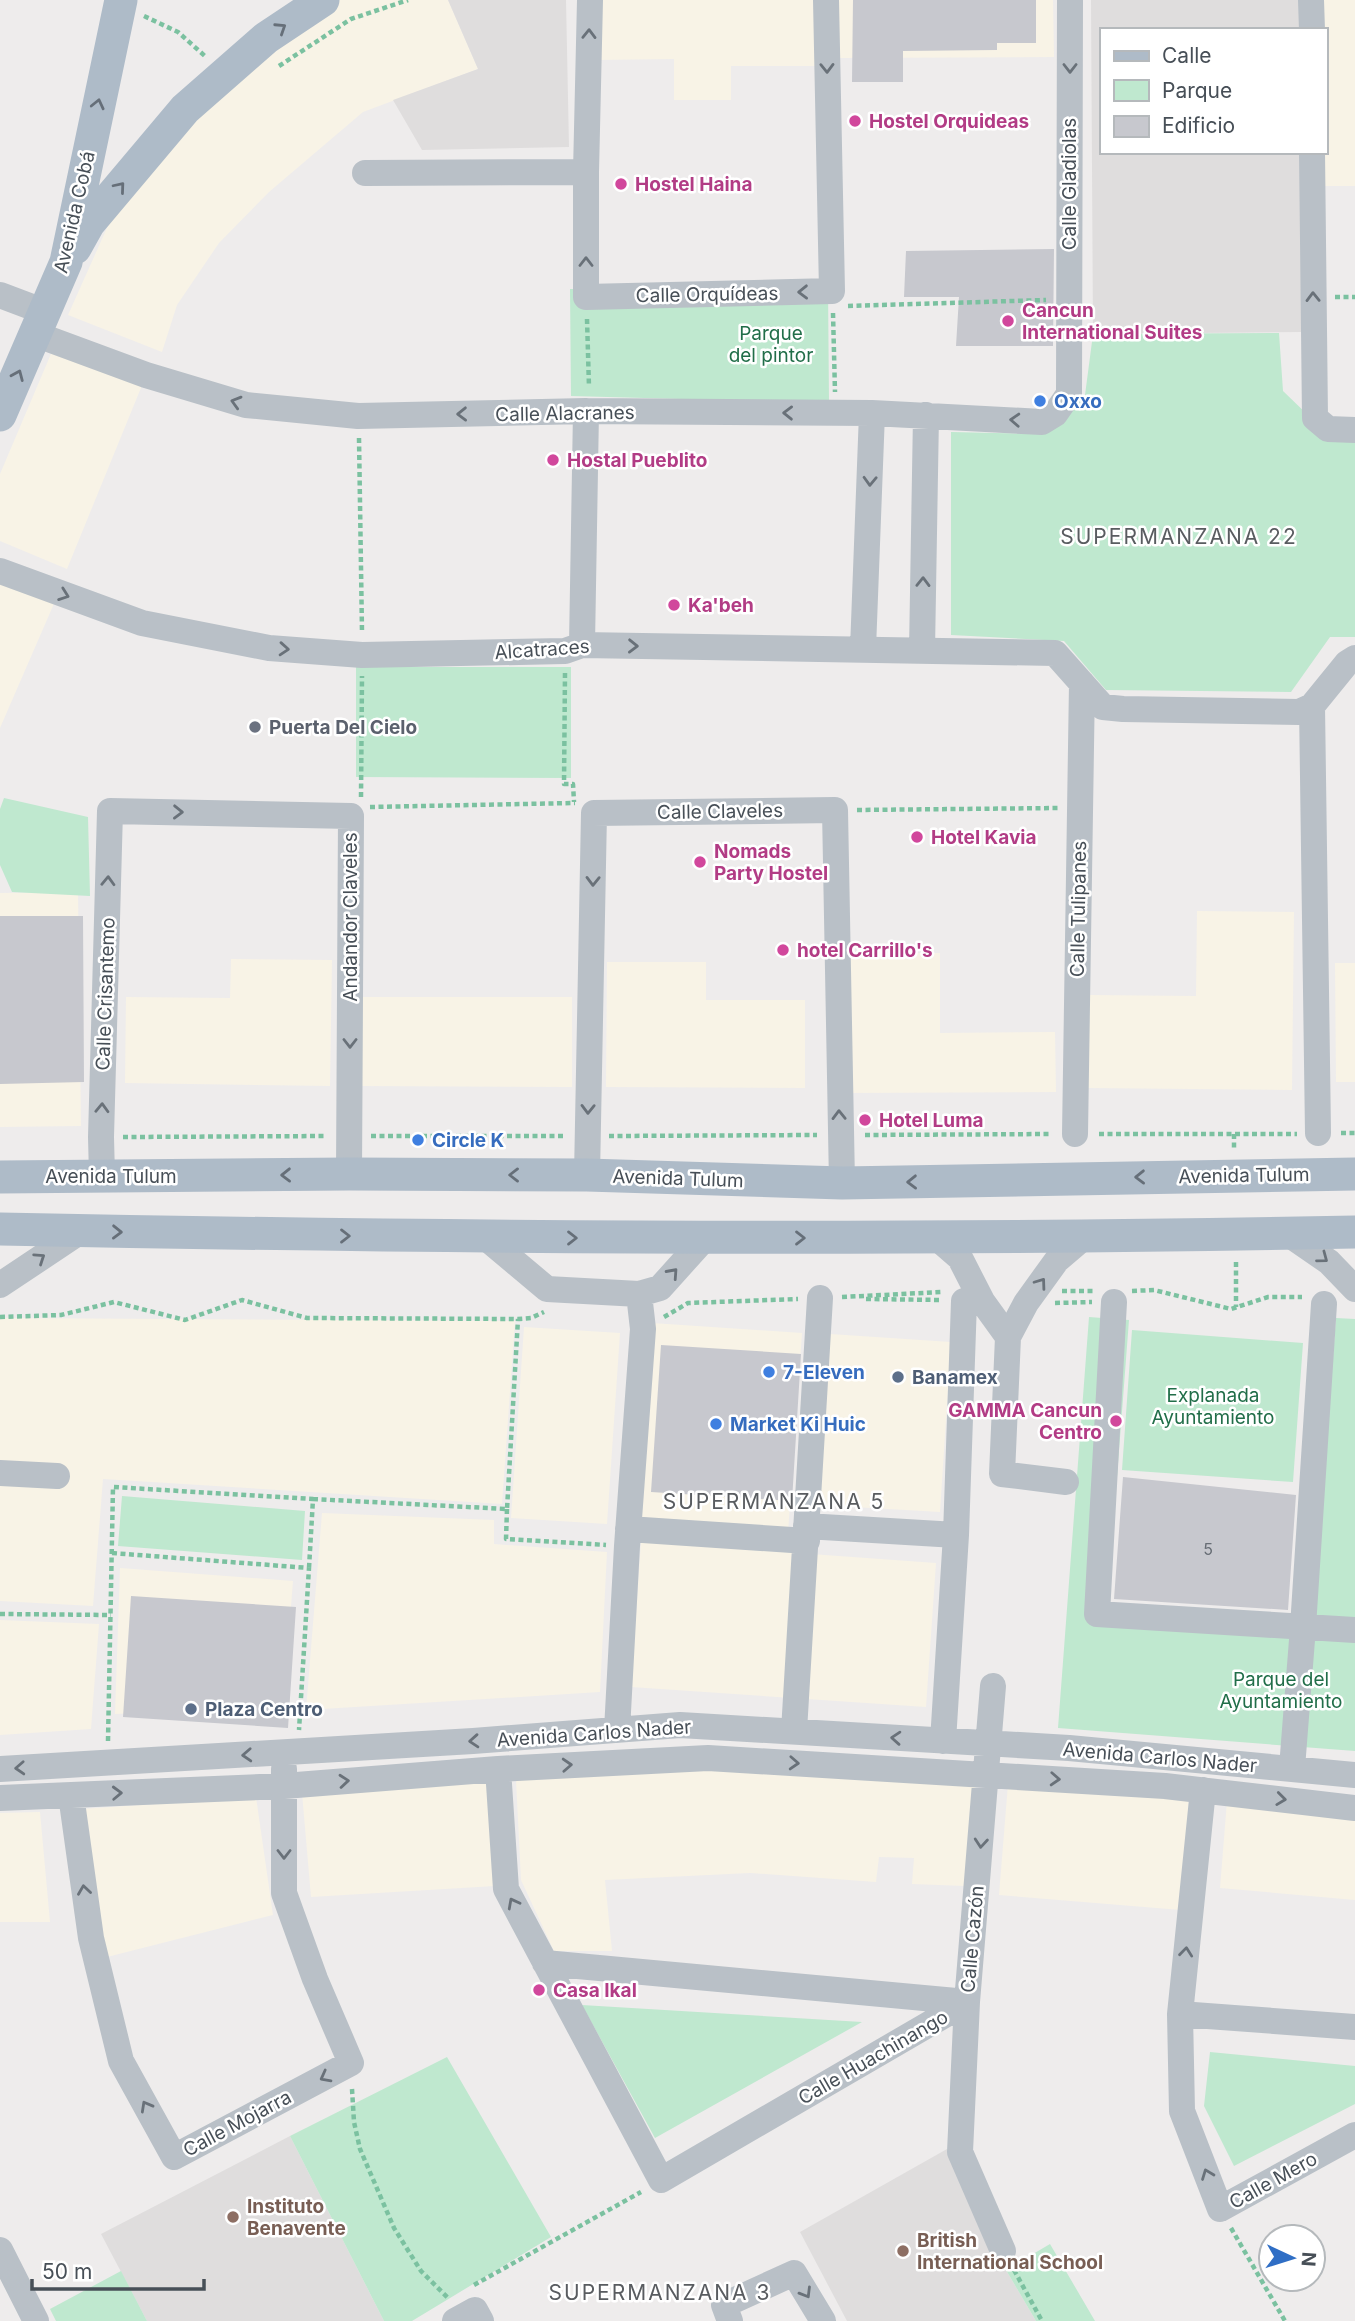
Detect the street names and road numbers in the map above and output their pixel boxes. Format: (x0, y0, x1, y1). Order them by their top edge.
street label: Calle Gladiolas (1058, 118, 1081, 250)
street label: Avenida Cobá (49, 149, 100, 275)
street label: Calle Orquídeas (636, 282, 779, 307)
street label: Calle Alacranes (495, 401, 635, 426)
street label: Alcatraces (494, 635, 590, 664)
street label: Calle Claveles (657, 799, 783, 824)
street label: Andandor Claveles (339, 832, 362, 1002)
street label: Calle Tulipanes (1066, 841, 1091, 977)
street label: Calle Crisantemo (91, 917, 120, 1071)
street label: Avenida Tulum (1178, 1163, 1310, 1188)
street label: Avenida Tulum (45, 1165, 177, 1188)
street label: Avenida Tulum (612, 1165, 744, 1192)
street label: Avenida Carlos Nader (496, 1715, 692, 1752)
street label: Avenida Carlos Nader (1062, 1738, 1258, 1777)
street label: Calle Cazón (956, 1884, 989, 1994)
street label: Calle Huachinango (794, 2005, 952, 2110)
street label: Calle Mojarra (179, 2085, 295, 2162)
street label: Calle Mero (1225, 2147, 1321, 2214)

